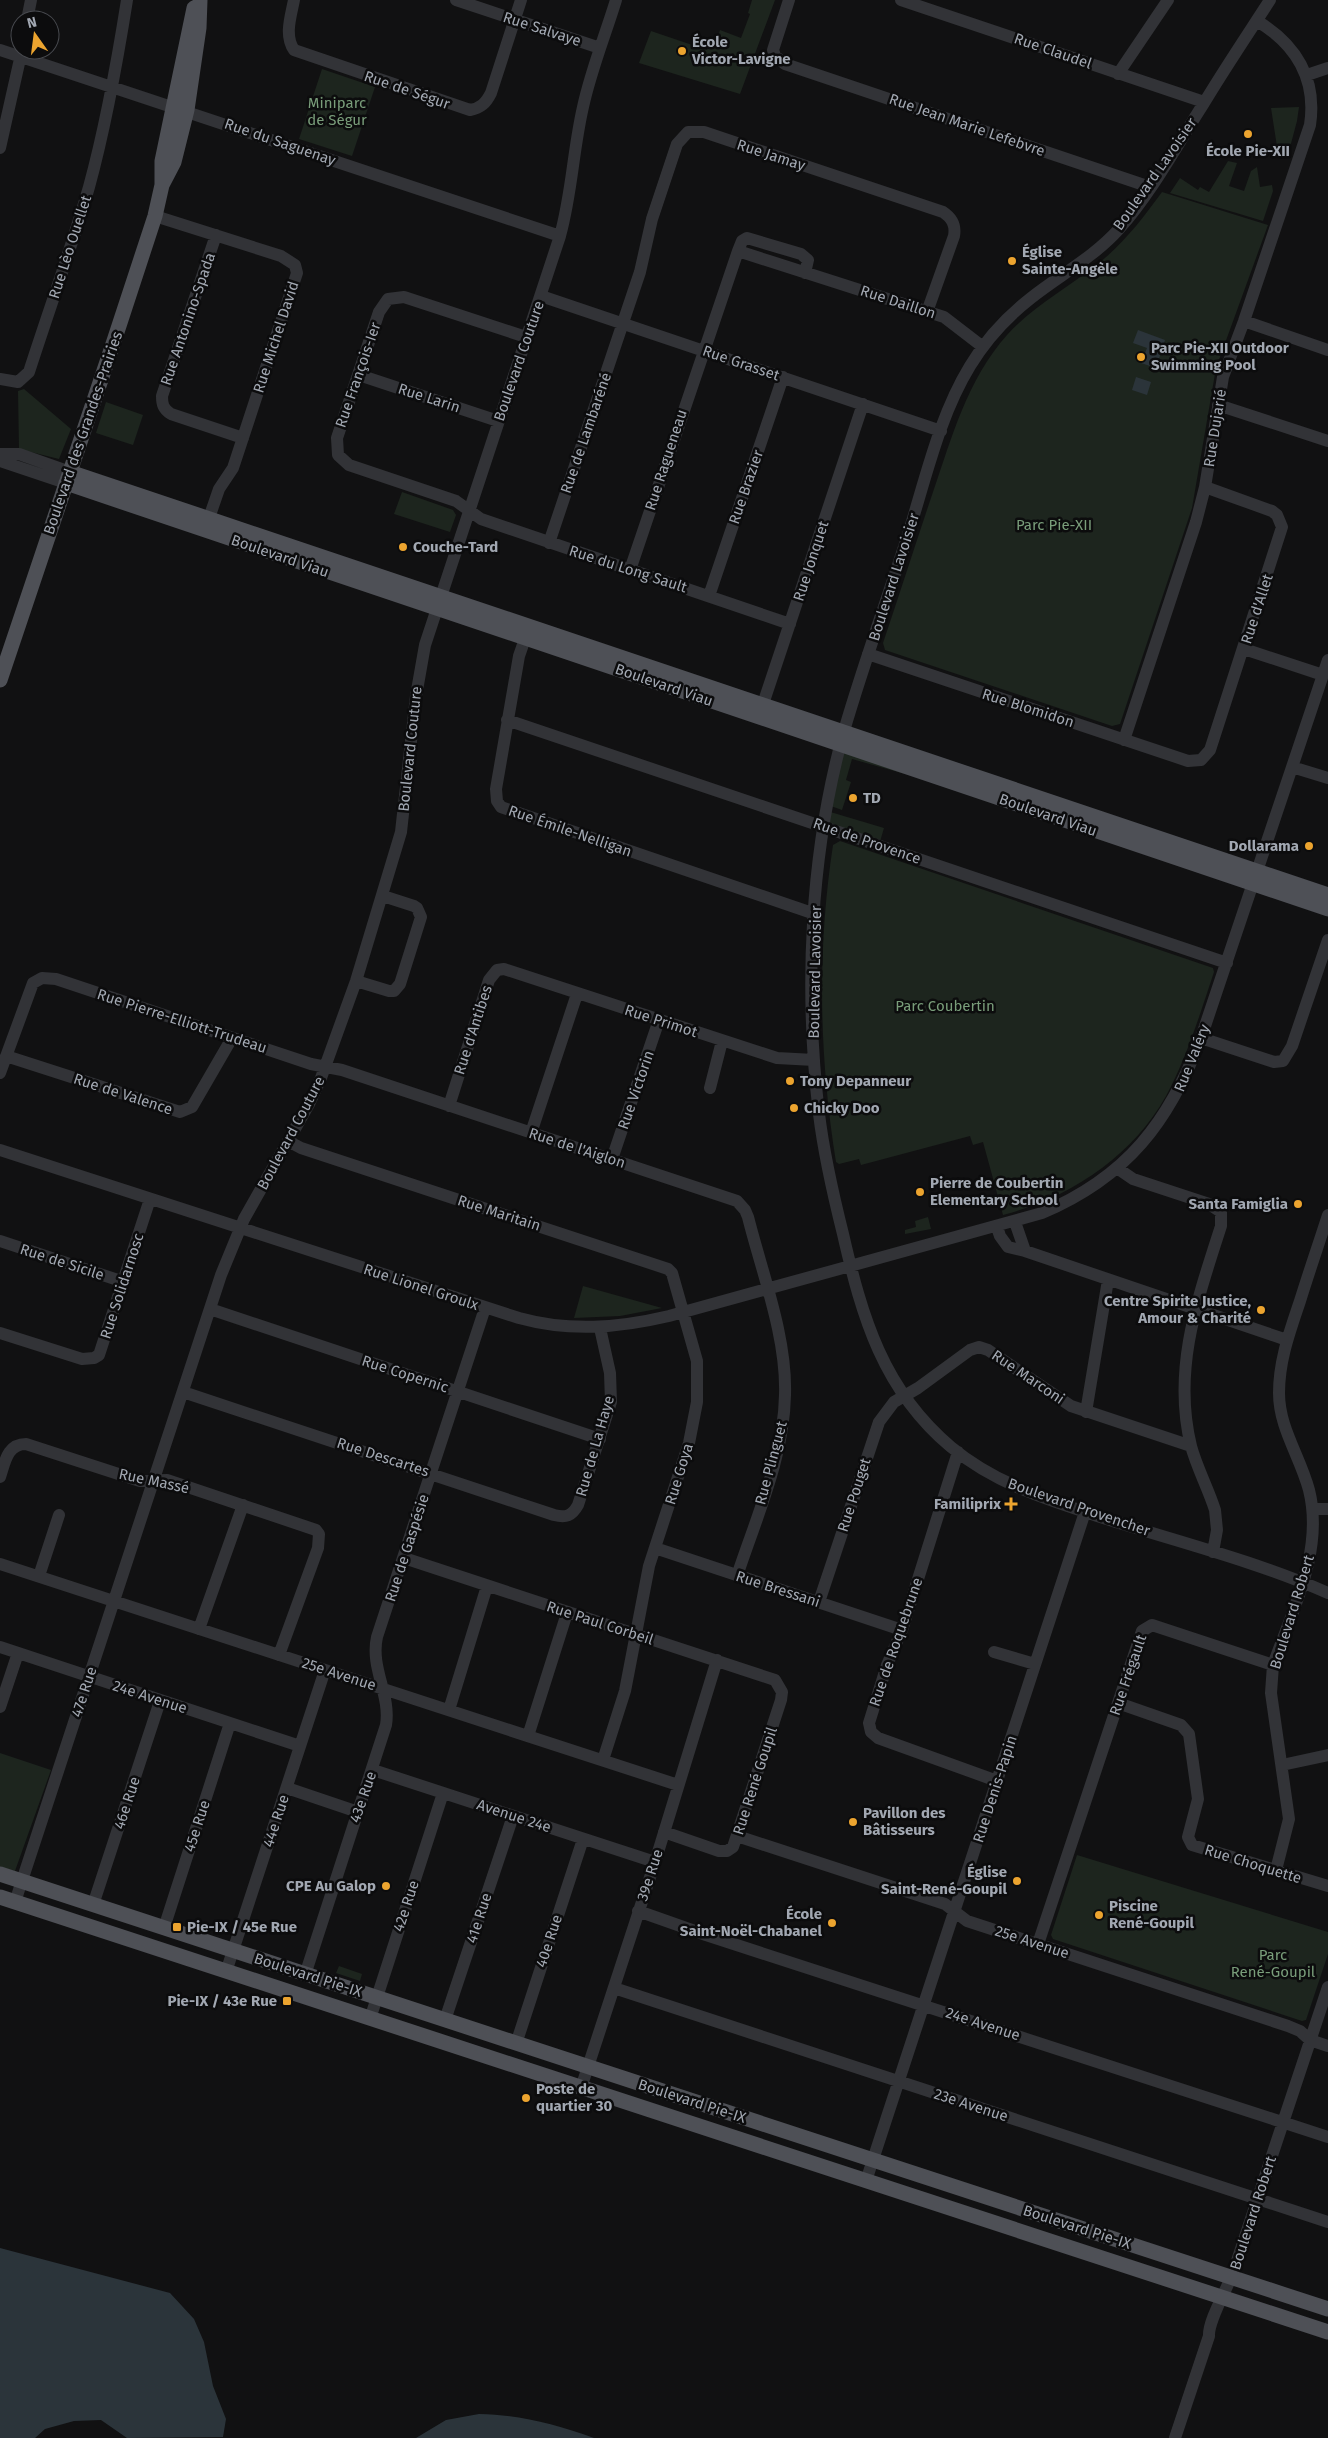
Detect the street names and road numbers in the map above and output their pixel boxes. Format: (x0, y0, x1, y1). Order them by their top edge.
street label: Rue Salvaye (501, 8, 583, 50)
street label: Rue Claudel (1012, 29, 1095, 73)
street label: Rue de Ségur (362, 67, 452, 113)
street label: Rue Jean Marie Lefebvre (887, 90, 1047, 160)
street label: Boulevard Lavoisier (1109, 114, 1201, 234)
street label: Rue du Saguenay (222, 115, 339, 170)
street label: Rue Jamay (735, 135, 808, 175)
street label: Rue Lèo Ouellet (45, 193, 95, 301)
street label: Rue Antonino-Spada (157, 250, 219, 388)
street label: Rue Michel David (249, 279, 303, 395)
street label: Rue Daillon (858, 281, 938, 323)
street label: Boulevard Couture (490, 299, 548, 423)
street label: Rue François-Ier (332, 320, 385, 430)
street label: Boulevard des Grandes-Prairies (40, 329, 126, 537)
street label: Rue Grasset (700, 341, 782, 385)
street label: Rue de Lambaréné (557, 370, 615, 496)
street label: Rue Larin (396, 380, 462, 416)
street label: Rue Dujarié (1200, 388, 1230, 468)
street label: Rue Ragueneau (641, 407, 691, 513)
street label: Rue Brazier (725, 447, 767, 526)
street label: Boulevard Lavoisier (865, 511, 923, 643)
street label: Rue Jonquet (790, 518, 833, 603)
street label: Boulevard Viau (229, 531, 331, 581)
street label: Rue du Long Sault (567, 541, 690, 597)
street label: Rue d'Allet (1237, 571, 1277, 646)
street label: Boulevard Viau (613, 660, 715, 710)
street label: Boulevard Couture (394, 685, 426, 813)
street label: Rue Blomidon (980, 685, 1076, 731)
street label: Boulevard Viau (997, 790, 1099, 840)
street label: Rue Émile-Nelligan (506, 801, 634, 861)
street label: Rue de Provence (811, 814, 923, 868)
street label: Boulevard Lavoisier (805, 905, 825, 1039)
street label: Rue d'Antibes (450, 983, 496, 1077)
street label: Rue Pierre-Elliott-Trudeau (95, 985, 269, 1057)
street label: Rue Primot (622, 1001, 700, 1041)
street label: Rue Valéry (1170, 1021, 1214, 1094)
street label: Rue Victorin (614, 1048, 658, 1132)
street label: Rue de Valence (71, 1070, 175, 1118)
street label: Boulevard Couture (254, 1073, 328, 1193)
street label: Rue de l'Aiglon (526, 1124, 628, 1172)
street label: Rue Maritain (455, 1191, 543, 1235)
street label: Rue Solidarnosc (96, 1231, 148, 1341)
street label: Rue de Sicile (18, 1240, 106, 1284)
street label: Rue Lionel Groulx (361, 1260, 481, 1314)
street label: Rue Marconi (988, 1346, 1068, 1408)
street label: Rue Copernic (359, 1352, 451, 1396)
street label: Rue de La Haye (572, 1393, 618, 1499)
street label: Rue Plinguet (751, 1419, 791, 1507)
street label: Rue Descartes (335, 1434, 431, 1480)
street label: Rue Goya (661, 1441, 697, 1507)
street label: Rue Pouget (834, 1455, 875, 1534)
street label: Rue Massé (117, 1465, 191, 1497)
street label: Boulevard Provencher (1005, 1474, 1153, 1540)
street label: Rue de Gaspésie (381, 1492, 433, 1604)
street label: Boulevard Robert (1266, 1552, 1318, 1671)
street label: Rue Bressani (734, 1567, 822, 1611)
street label: Rue de Roquebrune (866, 1575, 926, 1709)
street label: Rue Paul Corbeil (544, 1597, 656, 1649)
street label: Rue Frégault (1106, 1632, 1150, 1718)
street label: 25e Avenue (300, 1654, 378, 1694)
street label: 47e Rue (67, 1665, 101, 1719)
street label: 24e Avenue (111, 1677, 189, 1717)
street label: Rue René Goupil (729, 1724, 781, 1837)
street label: Rue Denis-Papin (969, 1733, 1021, 1845)
street label: 43e Rue (346, 1769, 380, 1825)
street label: 46e Rue (110, 1774, 144, 1832)
street label: 44e Rue (259, 1792, 293, 1850)
street label: Avenue 24e (475, 1796, 553, 1836)
street label: 45e Rue (180, 1798, 214, 1854)
street label: Rue Choquette (1202, 1841, 1304, 1887)
street label: 39e Rue (633, 1847, 667, 1903)
street label: 42e Rue (389, 1878, 423, 1934)
street label: 41e Rue (462, 1891, 496, 1945)
street label: 40e Rue (532, 1912, 566, 1970)
street label: 25e Avenue (993, 1922, 1071, 1962)
street label: Boulevard Pie-IX (252, 1949, 365, 2001)
street label: 24e Avenue (944, 2004, 1022, 2044)
street label: Boulevard Pie-IX (636, 2075, 749, 2127)
street label: 23e Avenue (932, 2085, 1010, 2125)
street label: Boulevard Robert (1226, 2153, 1280, 2272)
street label: Boulevard Pie-IX (1021, 2201, 1134, 2253)

